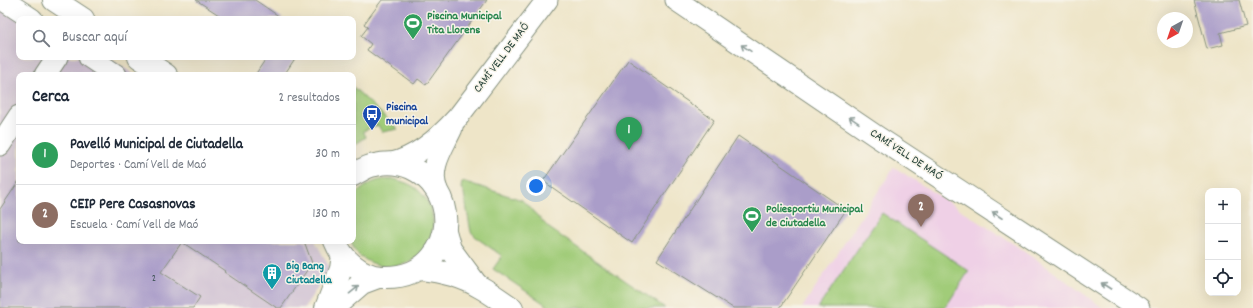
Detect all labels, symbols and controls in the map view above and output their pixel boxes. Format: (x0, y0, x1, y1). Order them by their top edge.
place label: Piscina Municipal Tita Llorens (427, 8, 502, 39)
sports icon: Piscina Municipal Tita Llorens (402, 12, 424, 40)
north arrow (1157, 12, 1193, 48)
search box (16, 16, 356, 60)
street label: CAMÍ VELL DE MAÓ (470, 19, 534, 97)
icon: search (30, 27, 52, 49)
text: Buscar aquí (62, 27, 127, 49)
one-way arrow (740, 43, 752, 51)
text: Cerca (32, 86, 69, 110)
text: 2 resultados (278, 89, 340, 108)
place label: Piscina municipal (386, 99, 428, 130)
bus stop icon: Piscina municipal (361, 103, 383, 131)
one-way arrow (849, 116, 860, 124)
pin: 1 (616, 117, 642, 150)
street label: CAMÍ VELL DE MAÓ (866, 125, 946, 185)
text: Pavelló Municipal de Ciutadella (70, 134, 243, 156)
text: 1 (44, 145, 46, 164)
text: 30 m (315, 145, 340, 164)
text: Deportes · Camí Vell de Maó (70, 156, 206, 175)
your location (526, 176, 546, 196)
map controls (1205, 188, 1241, 296)
button: + (1205, 188, 1241, 224)
text: CEIP Pere Casasnovas (70, 194, 195, 216)
pin: 2 (908, 194, 934, 227)
place label: Poliesportiu Municipal de Ciutadella (766, 201, 863, 232)
text: 2 (42, 205, 48, 224)
text: 130 m (312, 205, 340, 224)
sports icon: Poliesportiu Municipal de Ciutadella (741, 205, 763, 233)
one-way arrow (992, 211, 1003, 219)
text: Escuela · Camí Vell de Maó (70, 216, 198, 235)
button: − (1205, 224, 1241, 260)
place label: Big Bang Ciutadella (286, 258, 333, 289)
button: locate (1205, 260, 1241, 296)
building icon: Big Bang Ciutadella (261, 262, 283, 290)
house number: 2 (152, 272, 156, 286)
one-way arrow (1100, 282, 1112, 290)
one-way arrow (349, 285, 359, 294)

